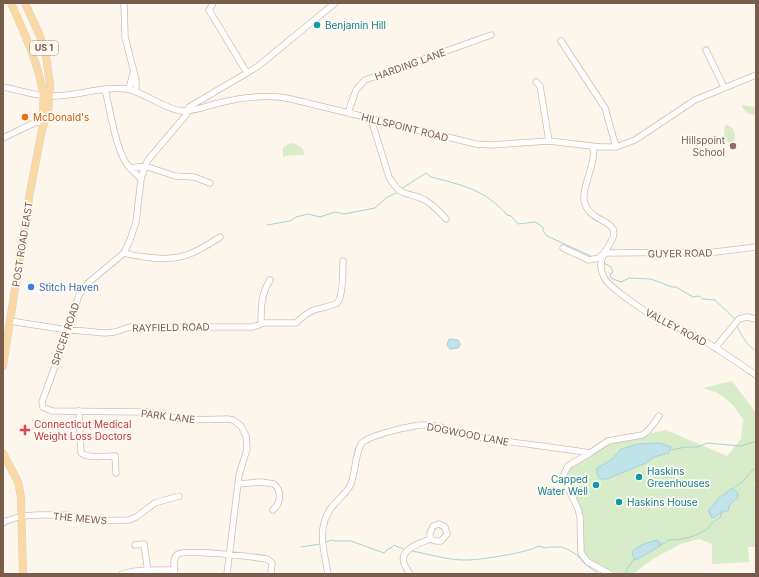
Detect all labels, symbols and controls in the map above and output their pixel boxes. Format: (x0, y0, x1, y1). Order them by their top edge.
place label: Benjamin Hill (325, 19, 386, 31)
marker: Benjamin Hill (312, 20, 322, 30)
road number: US 1 (30, 41, 58, 55)
street label: HARDING LANE (373, 46, 447, 82)
street label: HILLSPOINT ROAD (360, 110, 450, 144)
place label: McDonald's (33, 111, 89, 123)
marker: McDonald's (20, 112, 30, 122)
place label: Hillspoint School (681, 134, 726, 158)
marker: Hillspoint School (728, 141, 738, 151)
street label: POST ROAD EAST (9, 201, 35, 287)
street label: GUYER ROAD (647, 246, 713, 260)
place label: Stitch Haven (39, 281, 99, 293)
marker: Stitch Haven (26, 282, 36, 292)
street label: SPICER ROAD (49, 301, 81, 367)
street label: VALLEY ROAD (643, 306, 709, 348)
street label: RAYFIELD ROAD (132, 320, 210, 334)
street label: PARK LANE (140, 407, 196, 425)
place label: Connecticut Medical Weight Loss Doctors (34, 418, 132, 442)
street label: DOGWOOD LANE (426, 420, 510, 448)
marker: Connecticut Medical Weight Loss Doctors (19, 424, 31, 436)
place label: Haskins Greenhouses (647, 465, 710, 489)
marker: Haskins Greenhouses (634, 472, 644, 482)
place label: Capped Water Well (537, 473, 588, 497)
marker: Capped Water Well (591, 480, 601, 490)
place label: Haskins House (627, 496, 698, 508)
marker: Haskins House (614, 497, 624, 507)
street label: THE MEWS (53, 510, 107, 526)

